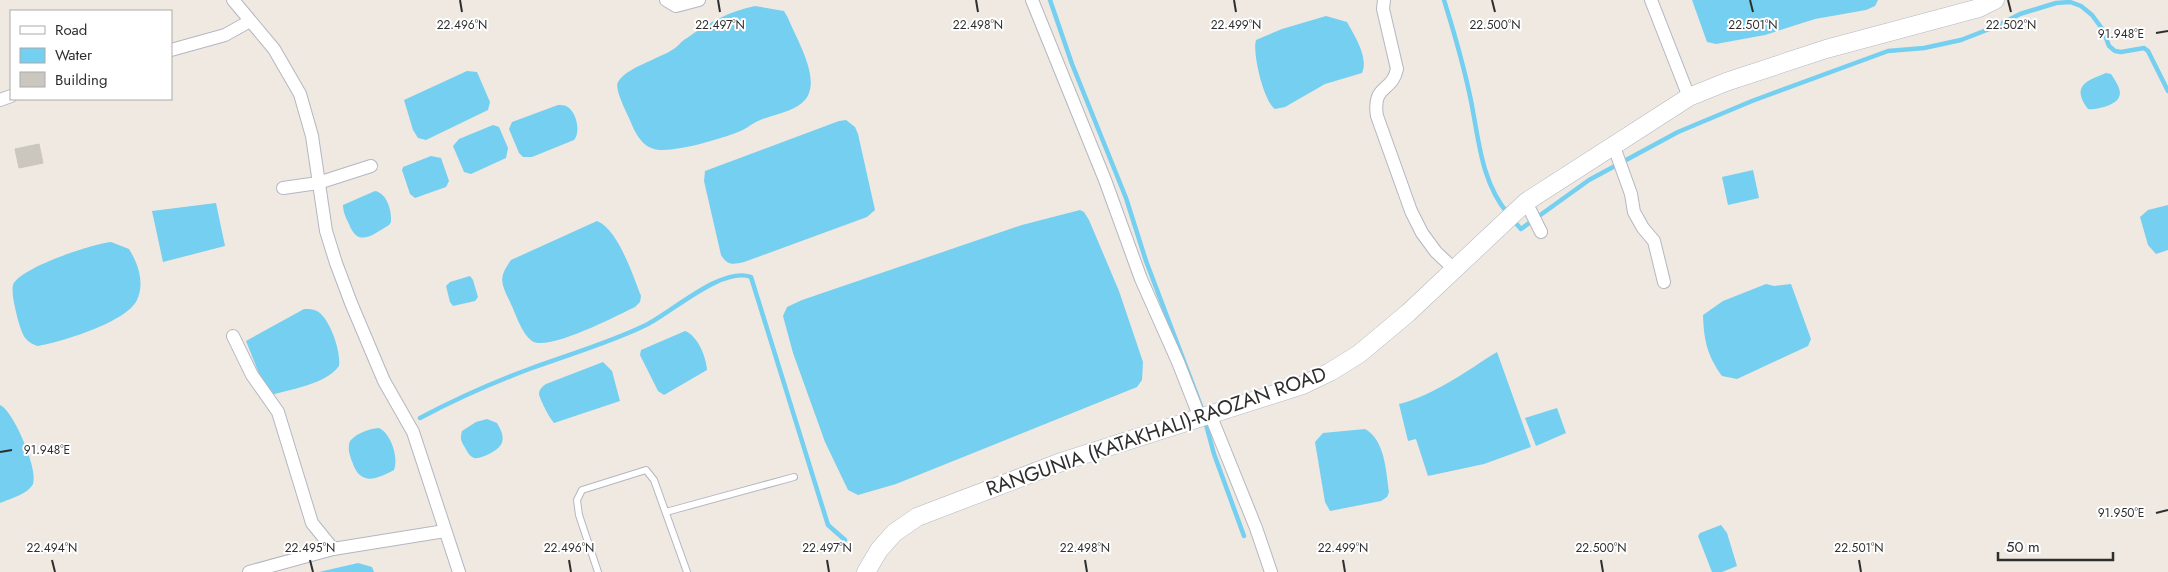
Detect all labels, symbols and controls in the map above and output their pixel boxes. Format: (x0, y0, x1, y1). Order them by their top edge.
legend (10, 10, 172, 100)
text: 22.496°N (437, 16, 487, 34)
text: 22.497°N (695, 16, 745, 34)
text: 22.498°N (953, 16, 1003, 34)
text: 22.499°N (1211, 16, 1261, 34)
text: 22.500°N (1469, 16, 1521, 34)
text: 22.501°N (1728, 16, 1778, 34)
text: 22.502°N (1986, 16, 2036, 34)
text: Road (55, 19, 87, 41)
text: 91.948°E (2098, 25, 2144, 43)
text: Water (55, 44, 93, 66)
text: Building (55, 69, 107, 91)
street label: RANGUNIA (KATAKHALI)-RAOZAN ROAD (982, 359, 1330, 503)
text: 91.948°E (24, 441, 70, 459)
text: 91.950°E (2098, 504, 2144, 522)
scale bar (1998, 530, 2113, 562)
text: 50 m (2006, 536, 2040, 558)
text: 22.494°N (27, 539, 77, 557)
text: 22.495°N (285, 539, 335, 557)
text: 22.496°N (544, 539, 594, 557)
text: 22.497°N (802, 539, 852, 557)
text: 22.498°N (1060, 539, 1110, 557)
text: 22.499°N (1318, 539, 1368, 557)
text: 22.500°N (1575, 539, 1627, 557)
text: 22.501°N (1834, 539, 1884, 557)

